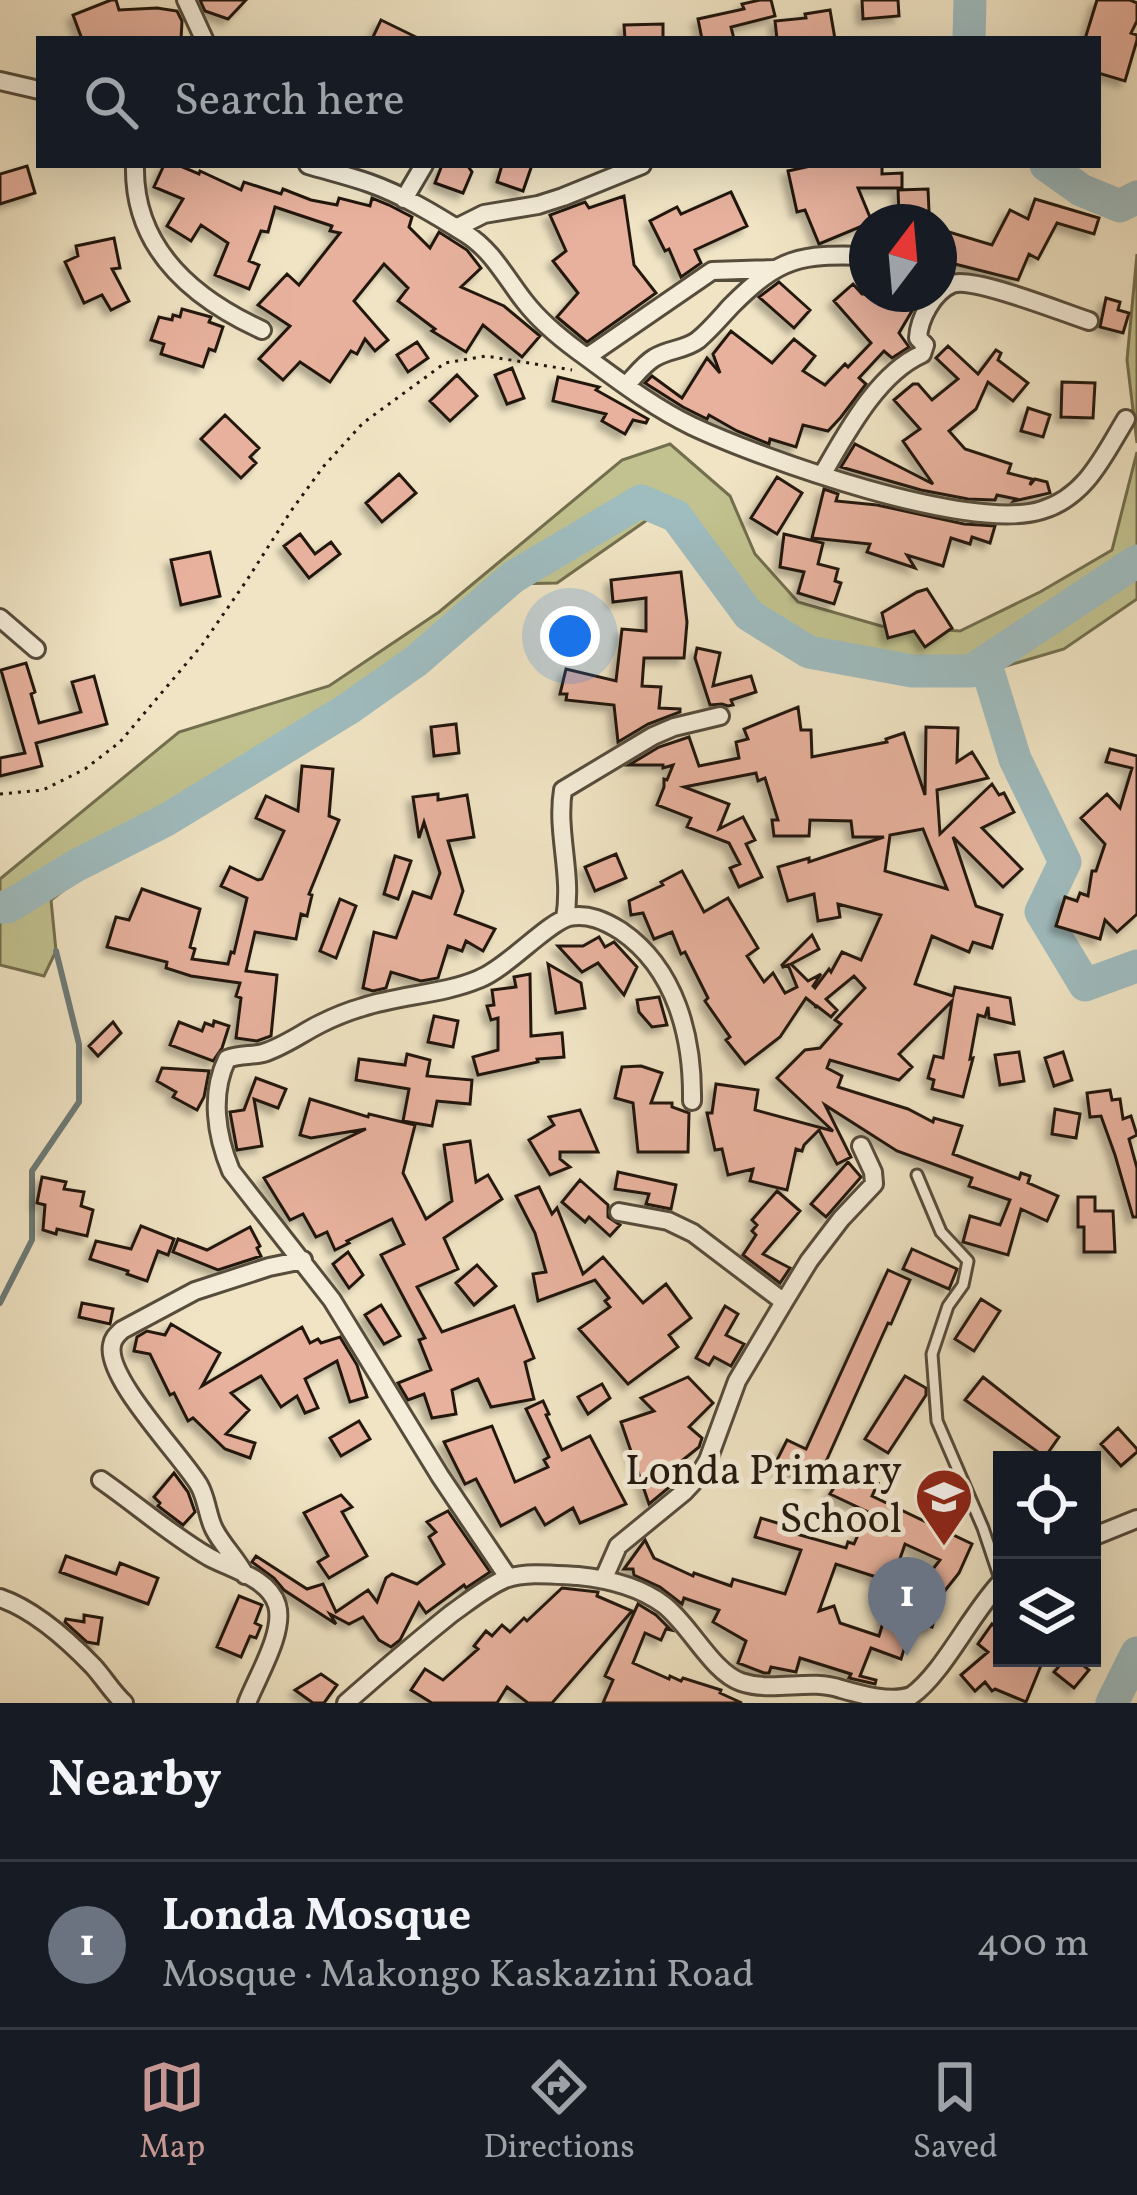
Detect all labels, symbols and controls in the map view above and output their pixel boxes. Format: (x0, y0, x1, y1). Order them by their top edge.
search box (36, 36, 1101, 168)
icon: search (78, 69, 144, 135)
text: Search here (174, 71, 405, 134)
north arrow (849, 204, 957, 312)
your location (540, 606, 600, 666)
place label: Londa Primary School (625, 1444, 902, 1551)
map controls (993, 1451, 1101, 1667)
button: locate (993, 1451, 1101, 1559)
school or university icon: Londa Primary School (913, 1466, 975, 1548)
pin: 1 (868, 1557, 946, 1656)
button: layers (993, 1559, 1101, 1667)
text: Nearby (48, 1746, 222, 1817)
text: Londa Mosque (162, 1886, 471, 1949)
text: 1 (79, 1918, 95, 1972)
text: 400 m (977, 1918, 1089, 1972)
text: Mosque · Makongo Kaskazini Road (162, 1949, 754, 2003)
tab: Map (139, 2054, 205, 2172)
tab: Directions (483, 2054, 635, 2172)
tab: Saved (913, 2054, 998, 2172)

